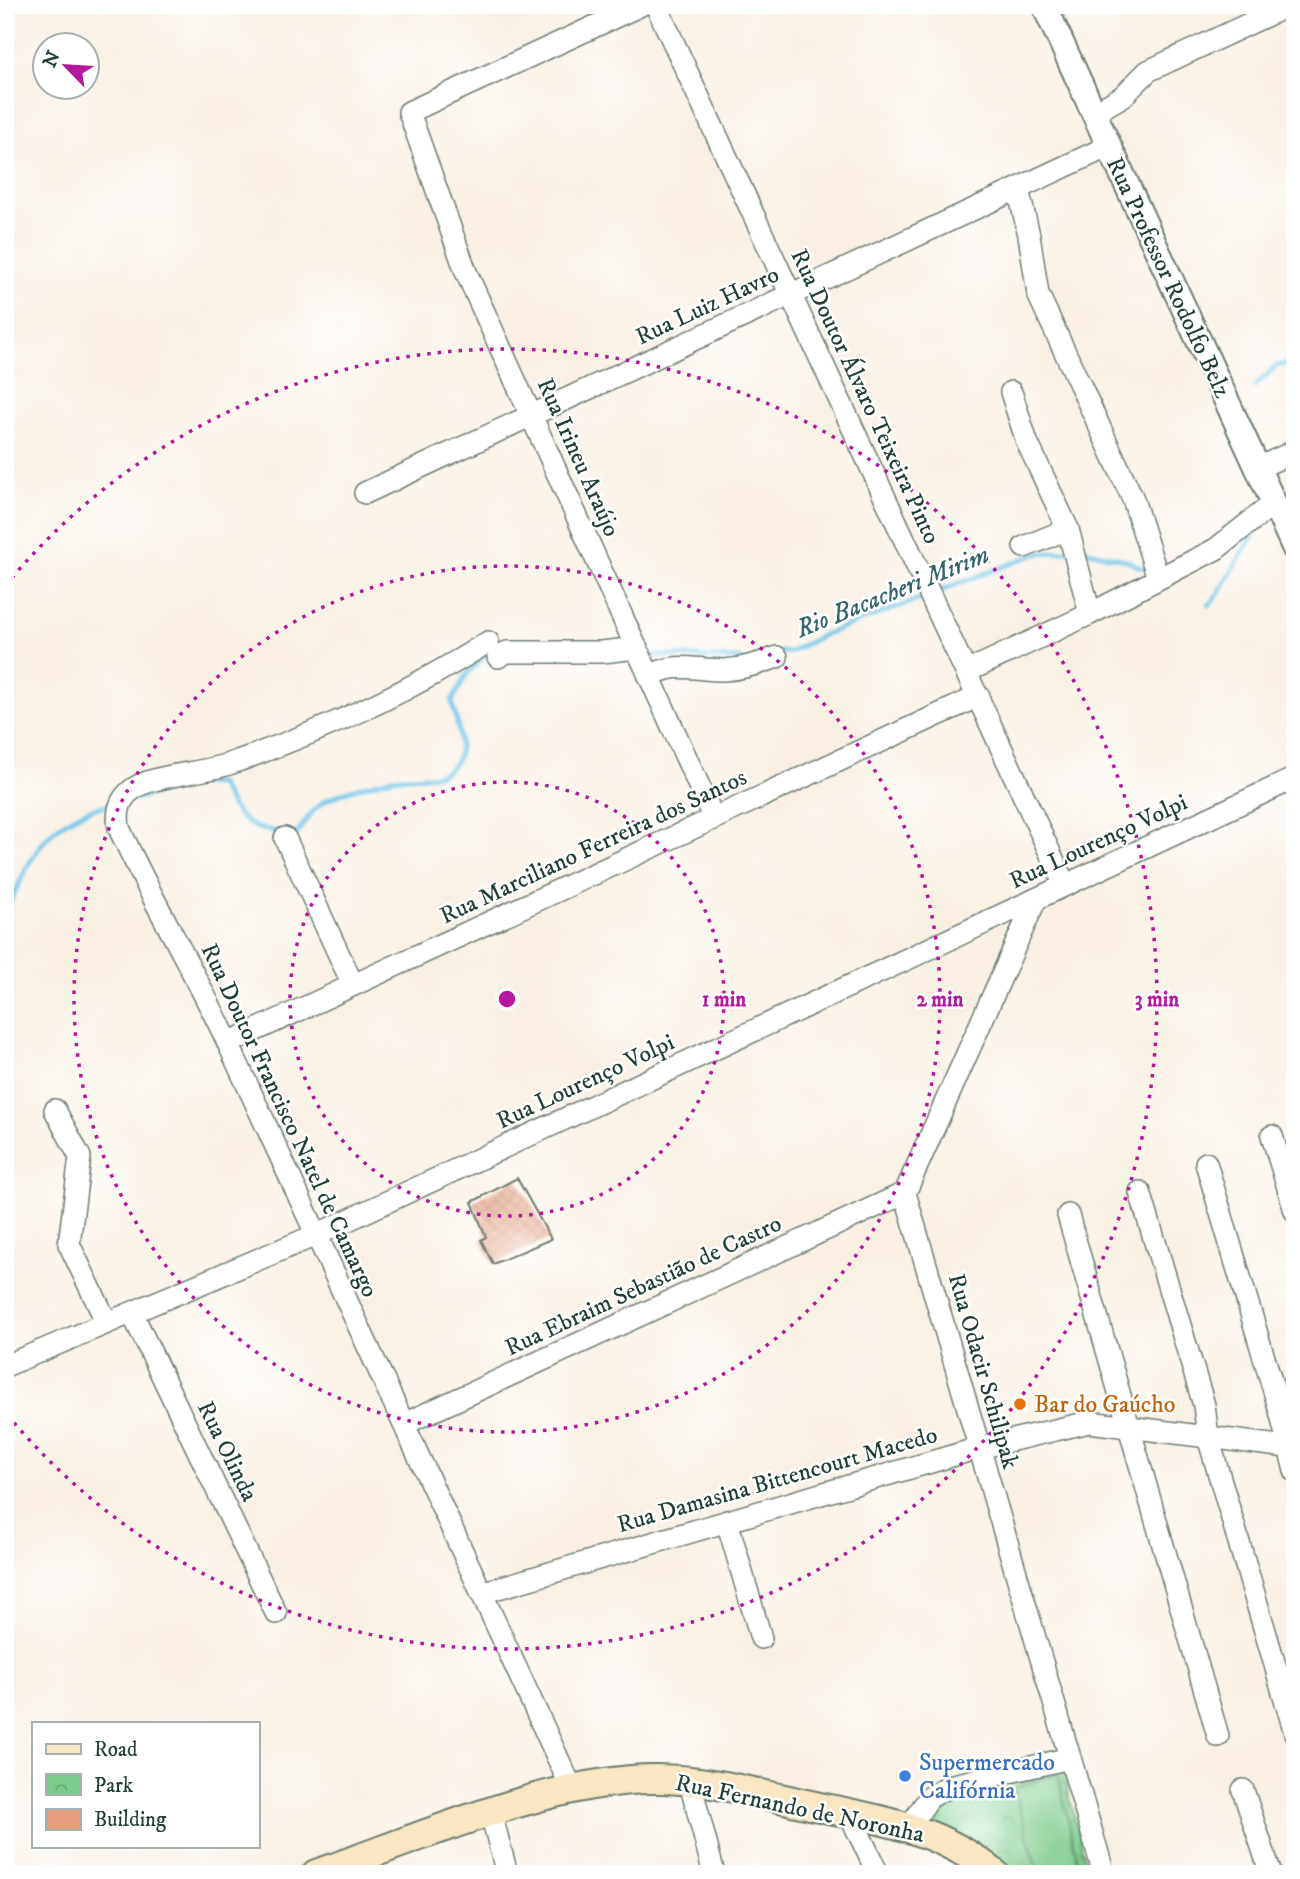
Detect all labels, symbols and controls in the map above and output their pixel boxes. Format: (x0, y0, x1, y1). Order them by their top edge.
north arrow (32, 32, 102, 102)
text: N (38, 47, 66, 71)
street label: Rua Professor Rodolfo Belz (1099, 152, 1237, 403)
street label: Rua Doutor Álvaro Teixeira Pinto (783, 244, 948, 549)
street label: Rua Luiz Havro (631, 260, 784, 352)
street label: Rua Irineu Araújo (530, 373, 626, 541)
water label: Rio Bacacheri Mirim (790, 539, 994, 647)
street label: Rua Marciliano Ferreira dos Santos (435, 763, 752, 931)
street label: Rua Lourenço Volpi (1005, 788, 1192, 896)
street label: Rua Doutor Francisco Natel de Camargo (194, 939, 385, 1302)
centre of rings (495, 987, 519, 1011)
text: 1 min (702, 987, 747, 1013)
text: 2 min (917, 987, 965, 1013)
text: 3 min (1135, 987, 1180, 1013)
street label: Rua Lourenço Volpi (492, 1028, 679, 1136)
street label: Rua Ebraim Sebastião de Castro (500, 1209, 787, 1363)
street label: Rua Odacir Schilipak (941, 1270, 1025, 1473)
place label: Bar do Gaúcho (1034, 1390, 1175, 1420)
street label: Rua Olinda (190, 1396, 265, 1507)
marker: Bar do Gaúcho (1012, 1396, 1028, 1412)
street label: Rua Damasina Bittencourt Macedo (614, 1420, 941, 1540)
legend (32, 1722, 259, 1848)
text: Road (94, 1737, 138, 1763)
place label: Supermercado Califórnia (919, 1748, 1055, 1806)
street label: Rua Fernando de Noronha (673, 1768, 928, 1850)
marker: Supermercado Califórnia (897, 1768, 913, 1784)
text: Park (94, 1773, 134, 1799)
text: Building (94, 1807, 167, 1833)

